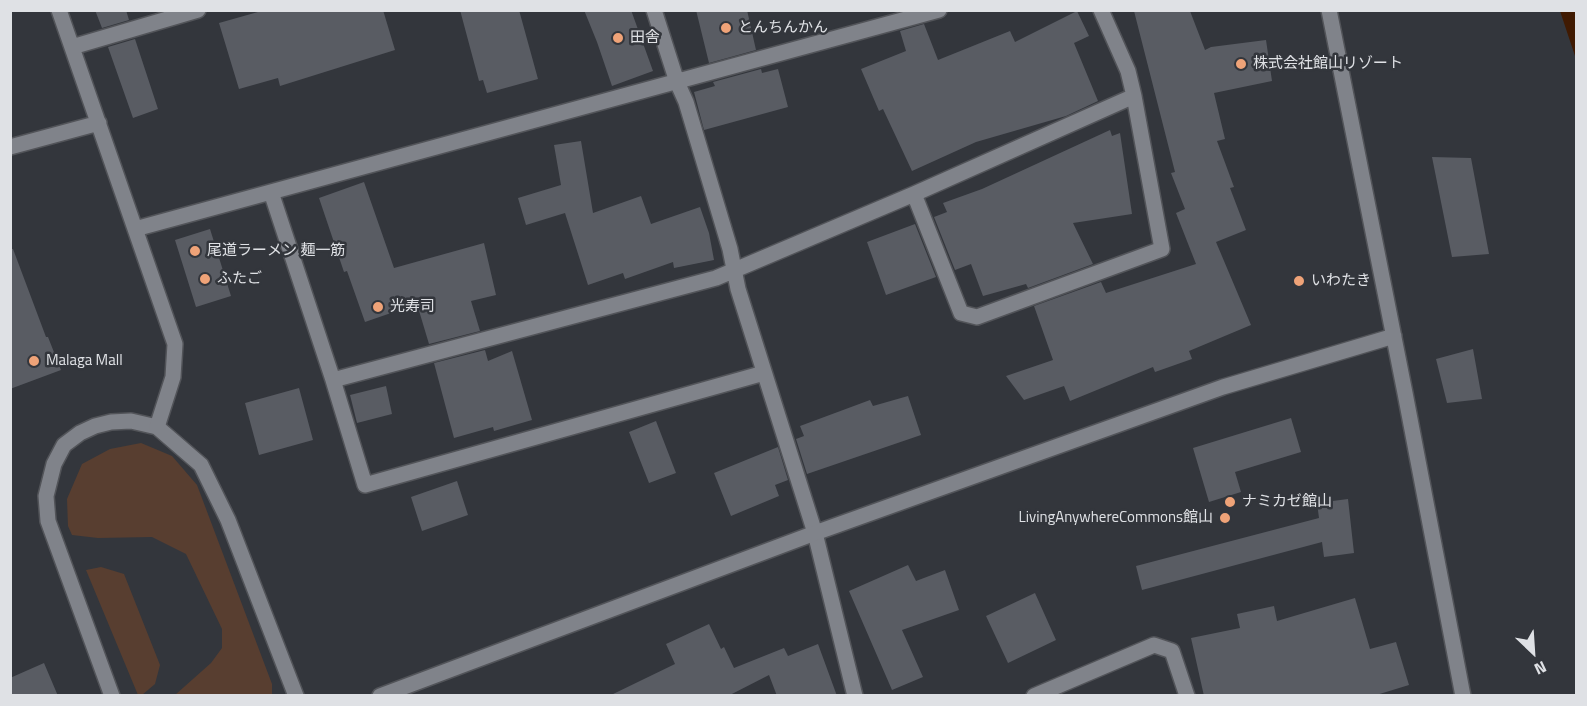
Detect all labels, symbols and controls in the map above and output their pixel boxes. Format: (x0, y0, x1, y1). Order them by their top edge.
place label: とんちんかん (738, 19, 828, 37)
marker: とんちんかん (719, 21, 733, 35)
place label: 田舎 (630, 29, 660, 47)
marker: 田舎 (611, 31, 625, 45)
place label: 株式会社館山リゾート (1253, 55, 1403, 73)
marker: 株式会社館山リゾート (1234, 57, 1248, 71)
place label: 尾道ラーメン 麺一筋 (207, 242, 345, 260)
marker: 尾道ラーメン 麺一筋 (188, 244, 202, 258)
place label: ふたご (217, 270, 262, 288)
marker: ふたご (198, 272, 212, 286)
place label: いわたき (1311, 272, 1371, 290)
marker: いわたき (1292, 274, 1306, 288)
place label: 光寿司 (390, 298, 435, 316)
marker: 光寿司 (371, 300, 385, 314)
place label: Malaga Mall (46, 352, 123, 370)
marker: Malaga Mall (27, 354, 41, 368)
place label: ナミカゼ館山 (1242, 493, 1332, 511)
marker: ナミカゼ館山 (1223, 495, 1237, 509)
place label: LivingAnywhereCommons館山 (1018, 509, 1213, 527)
marker: LivingAnywhereCommons館山 (1218, 511, 1232, 525)
north arrow (1503, 622, 1563, 682)
text: N (1531, 655, 1551, 682)

